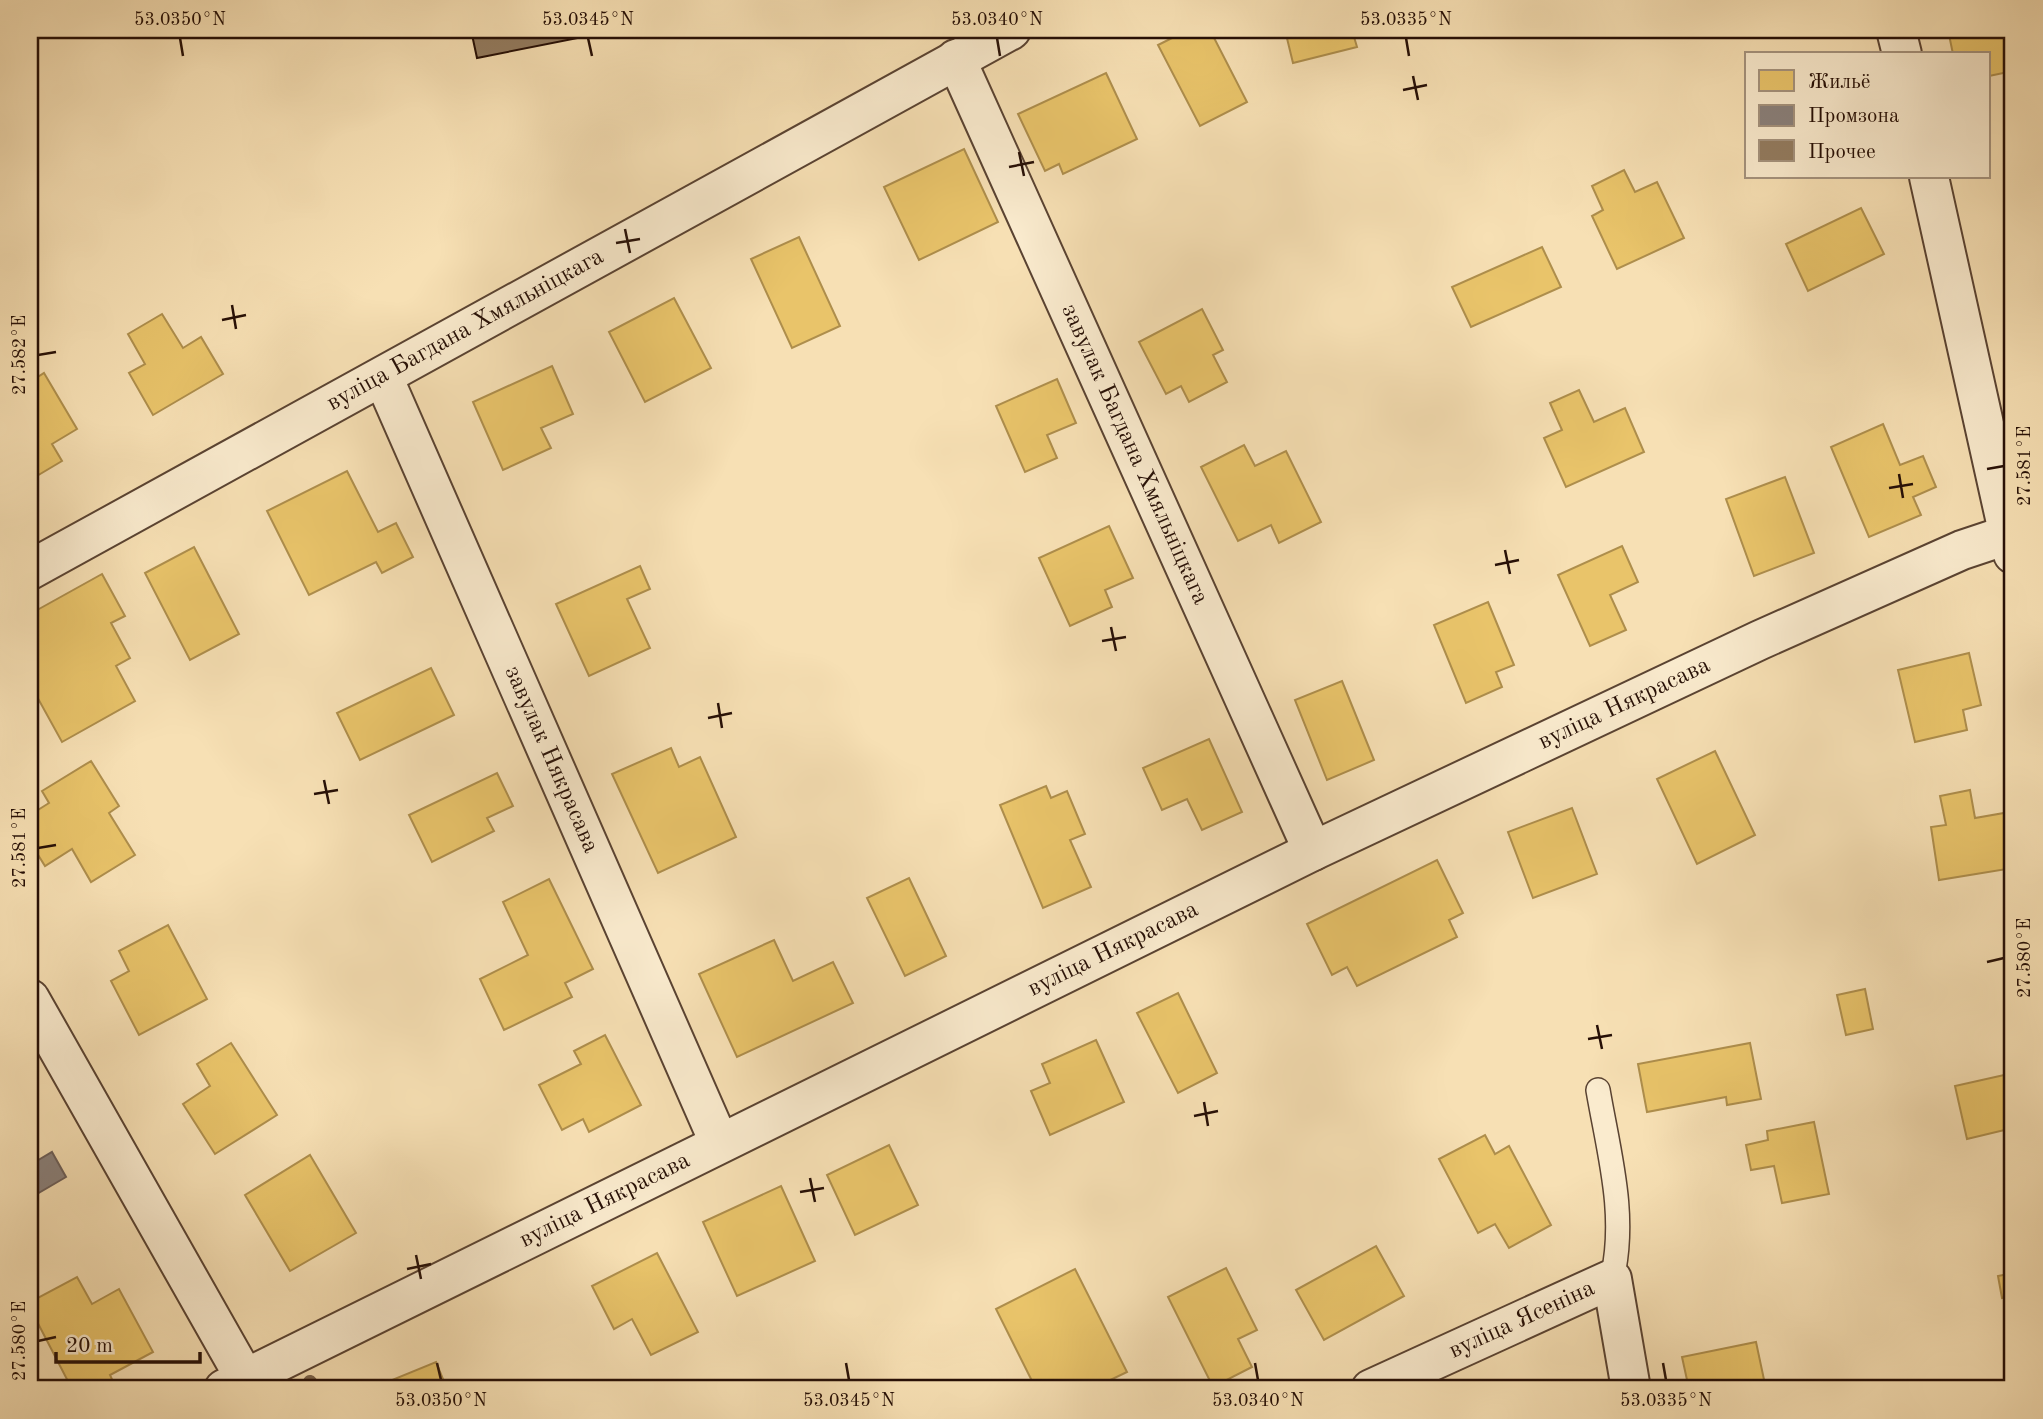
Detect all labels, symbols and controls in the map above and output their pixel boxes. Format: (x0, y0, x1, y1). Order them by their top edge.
text: 53.0350°N (134, 11, 226, 29)
text: 53.0345°N (542, 11, 634, 29)
text: 53.0340°N (951, 11, 1043, 29)
text: 53.0335°N (1360, 11, 1452, 29)
legend (1745, 52, 1990, 178)
text: Жильё (1808, 72, 1871, 93)
text: Промзона (1808, 106, 1899, 127)
text: Прочее (1808, 142, 1876, 163)
street label: вуліца Багдана Хмяльніцкага (323, 245, 608, 416)
street label: завулак Багдана Хмяльніцкага (1056, 301, 1212, 609)
text: 27.582°E (11, 315, 29, 395)
text: 27.581°E (2016, 426, 2034, 506)
street label: вуліца Някрасава (1535, 653, 1714, 755)
street label: завулак Някрасава (500, 663, 603, 857)
text: 27.581°E (11, 808, 29, 888)
street label: вуліца Някрасава (1024, 897, 1203, 1002)
text: 27.580°E (2016, 918, 2034, 998)
street label: вуліца Някрасава (516, 1149, 694, 1253)
street label: вуліца Ясеніна (1445, 1276, 1599, 1364)
text: 27.580°E (11, 1301, 29, 1381)
scale bar (56, 1321, 200, 1365)
text: 20 m (66, 1336, 113, 1357)
text: 53.0350°N (395, 1392, 487, 1410)
text: 53.0345°N (803, 1392, 895, 1410)
text: 53.0340°N (1212, 1392, 1304, 1410)
text: 53.0335°N (1620, 1392, 1712, 1410)

